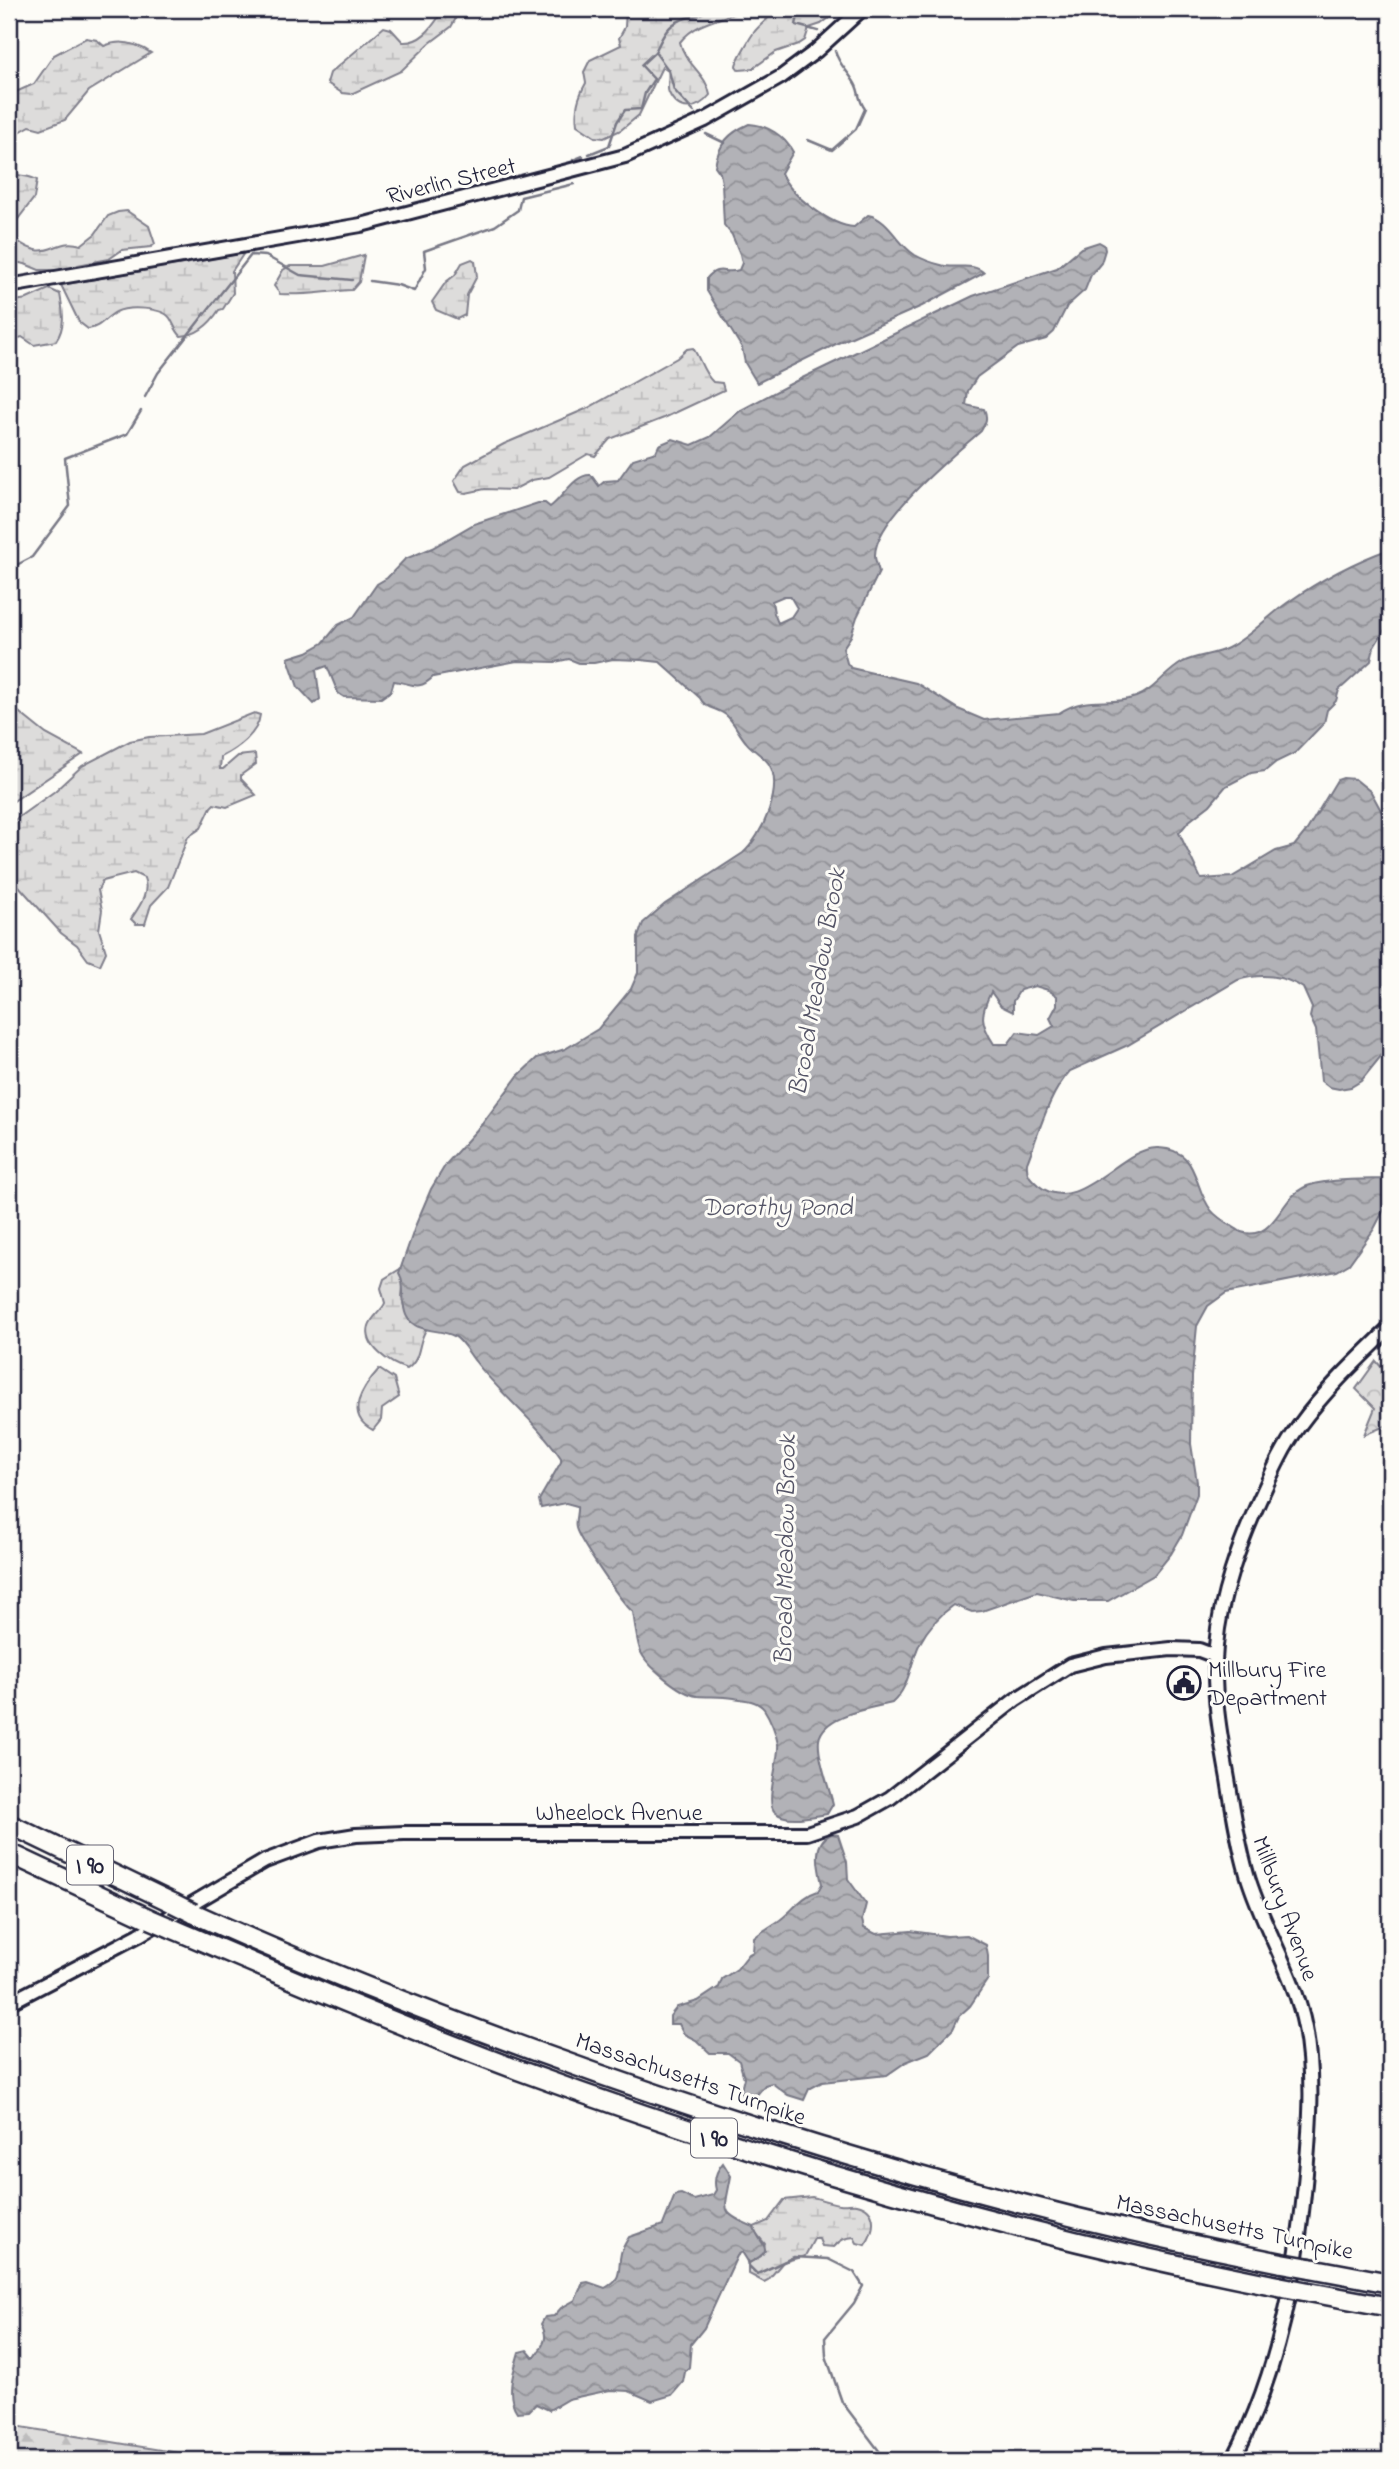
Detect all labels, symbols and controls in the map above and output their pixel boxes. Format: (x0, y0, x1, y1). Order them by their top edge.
street label: Riverlin Street (383, 149, 520, 215)
water label: Broad Meadow Brook (780, 864, 858, 1099)
water label: Dorothy Pond (702, 1190, 854, 1228)
water label: Broad Meadow Brook (766, 1433, 808, 1666)
place label: Millbury Fire Department (1207, 1654, 1327, 1717)
public building icon: Millbury Fire Department (1165, 1664, 1203, 1702)
street label: Wheelock Avenue (536, 1797, 703, 1832)
street label: Millbury Avenue (1240, 1832, 1326, 1987)
road number: I 90 (67, 1846, 113, 1884)
street label: Massachusetts Turnpike (570, 2024, 810, 2136)
road number: I 90 (691, 2118, 737, 2158)
street label: Massachusetts Turnpike (1113, 2186, 1357, 2271)

